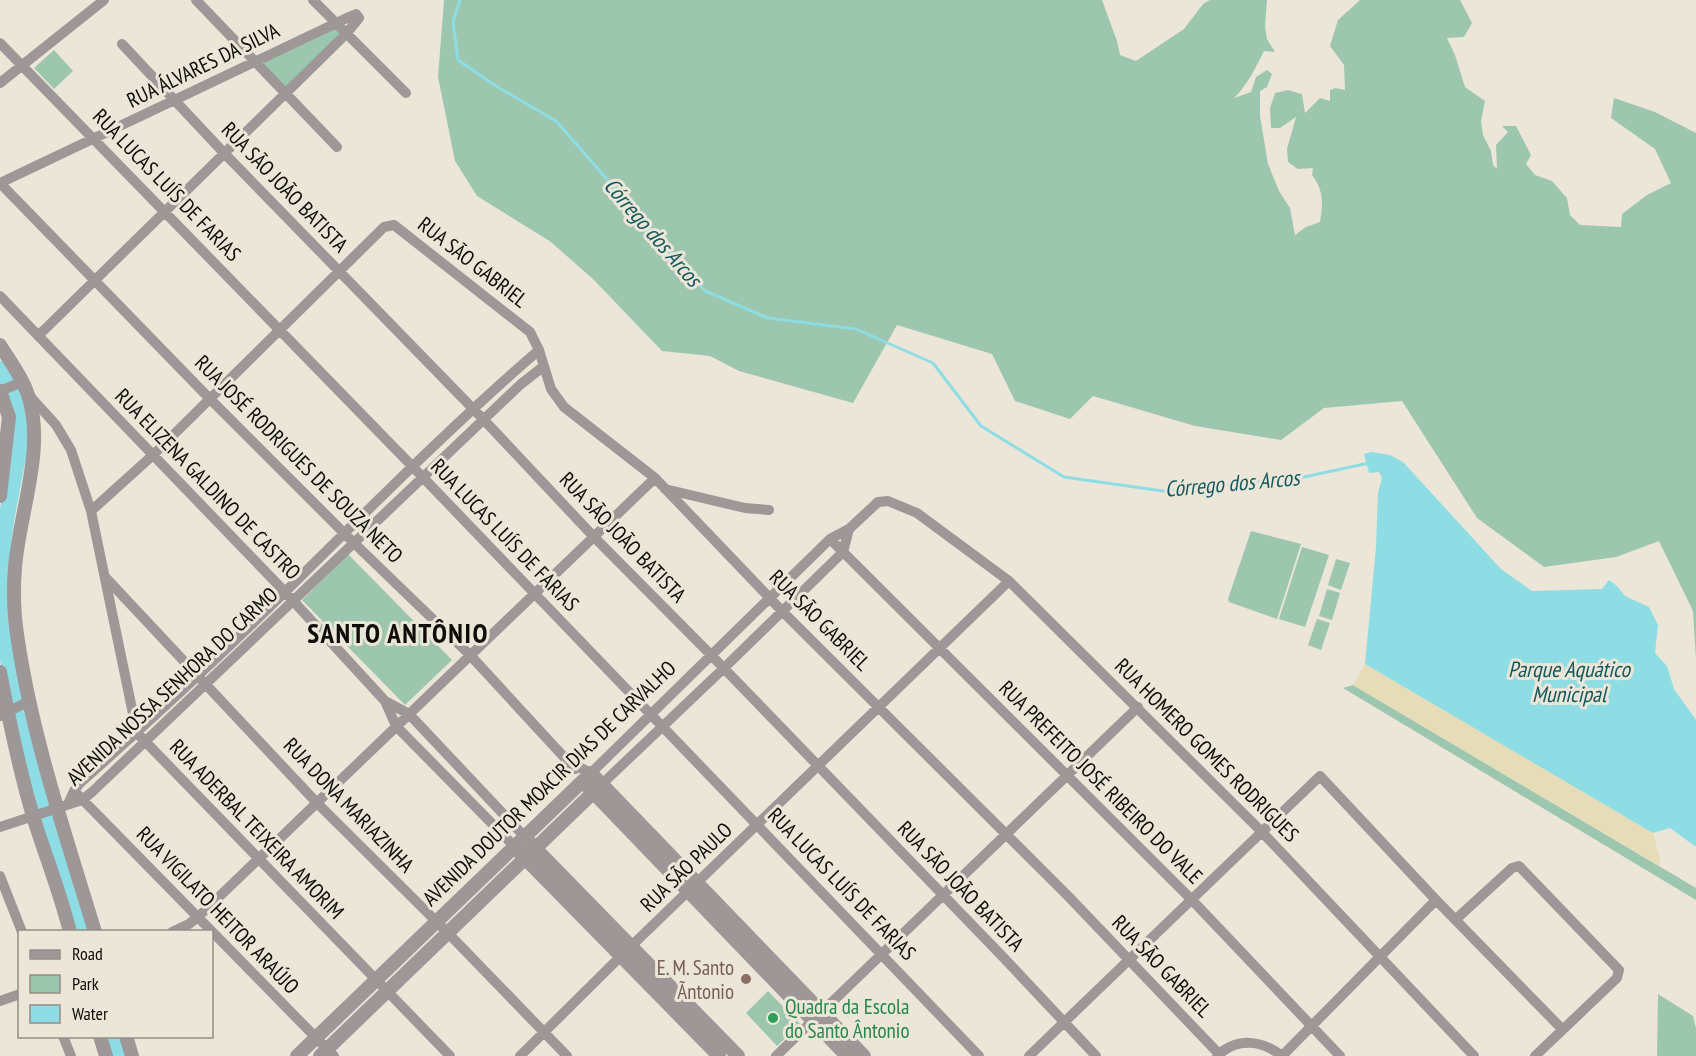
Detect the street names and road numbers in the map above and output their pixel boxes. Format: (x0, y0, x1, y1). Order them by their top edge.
street label: RUA ÁLVARES DA SILVA (122, 16, 284, 114)
street label: RUA LUCAS LUÍS DE FARIAS (87, 103, 247, 267)
street label: RUA SÃO JOÃO BATISTA (216, 116, 354, 258)
street label: RUA SÃO GABRIEL (413, 211, 534, 313)
street label: RUA JOSÉ RODRIGUES DE SOUZA NETO (189, 349, 409, 569)
street label: RUA ELIZENA GALDINO DE CASTRO (109, 383, 307, 585)
street label: RUA LUCAS LUÍS DE FARIAS (425, 453, 585, 617)
street label: RUA SÃO JOÃO BATISTA (554, 466, 692, 608)
street label: RUA SÃO GABRIEL (764, 564, 876, 676)
street label: AVENIDA NOSSA SENHORA DO CARMO (61, 581, 283, 791)
street label: RUA HOMERO GOMES RODRIGUES (1109, 652, 1305, 848)
street label: AVENIDA DOUTOR MOACIR DIAS DE CARVALHO (417, 655, 681, 911)
street label: RUA PREFEITO JOSÉ RIBEIRO DO VALE (994, 675, 1208, 889)
street label: RUA DONA MARIAZINHA (278, 732, 420, 878)
street label: RUA ADERBAL TEIXEIRA AMORIM (164, 733, 350, 925)
street label: RUA LUCAS LUÍS DE FARIAS (762, 802, 922, 966)
street label: RUA SÃO JOÃO BATISTA (892, 815, 1030, 957)
street label: RUA SÃO PAULO (634, 816, 738, 918)
street label: RUA VIGILATO HEITOR ARAÚJO (131, 821, 305, 999)
street label: RUA SÃO GABRIEL (1106, 909, 1218, 1023)

